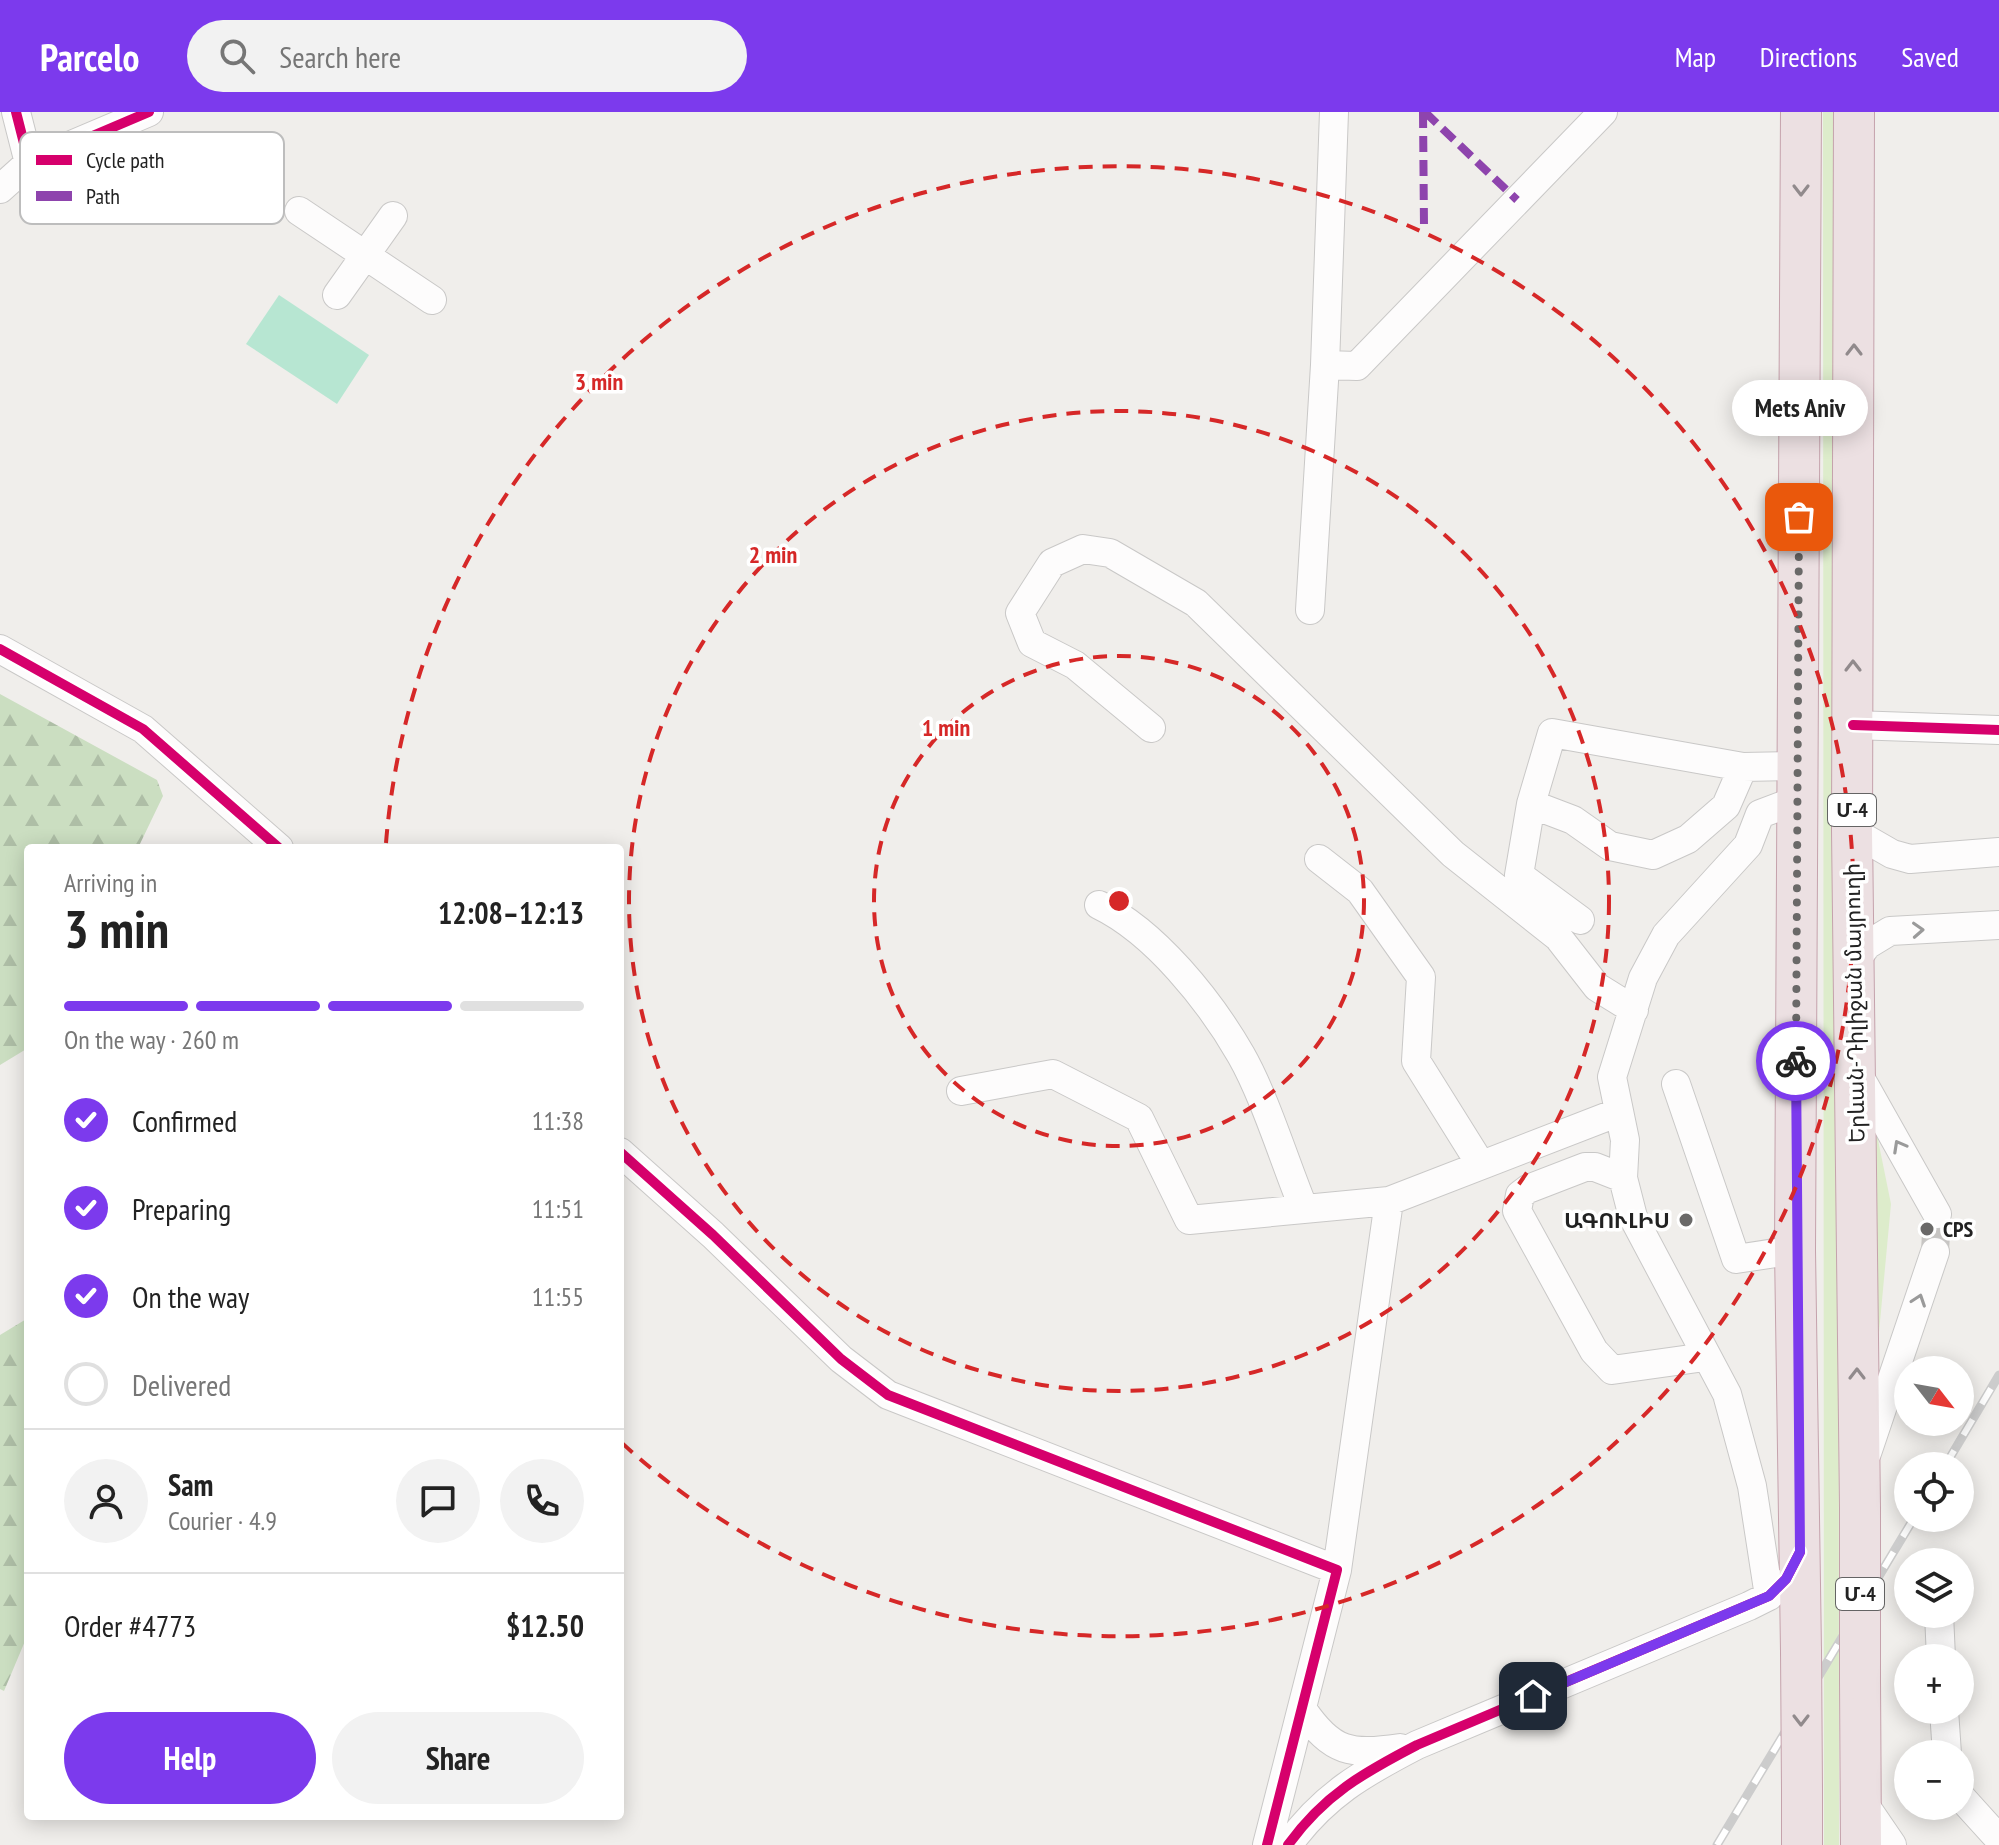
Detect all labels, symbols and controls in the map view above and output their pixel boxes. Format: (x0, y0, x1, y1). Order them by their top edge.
search box (187, 20, 747, 92)
text: Parcelo (40, 32, 139, 81)
icon: search (215, 34, 259, 78)
text: Search here (279, 37, 401, 76)
text: Map (1675, 38, 1716, 75)
text: Directions (1760, 38, 1857, 75)
text: Saved (1901, 38, 1959, 75)
legend (20, 132, 284, 224)
text: Cycle path (86, 146, 164, 174)
text: Path (86, 182, 120, 210)
one-way arrow (1792, 184, 1810, 197)
one-way arrow (1845, 343, 1862, 356)
text: 3 min (575, 366, 623, 397)
callout: Mets Aniv (1731, 381, 1867, 437)
text: Mets Aniv (1755, 391, 1845, 424)
pin (1765, 483, 1833, 551)
icon: bag (1777, 495, 1821, 539)
text: 2 min (749, 539, 797, 570)
one-way arrow (1844, 659, 1862, 672)
text: 1 min (922, 712, 970, 743)
road number: Մ-4 (1828, 794, 1876, 826)
street label: Երևան-Դիլիջան մայրուղի (1838, 863, 1870, 1143)
text: Arriving in (64, 866, 157, 899)
centre of rings (1105, 887, 1133, 915)
text: 12:08–12:13 (438, 893, 584, 932)
text: 3 min (64, 895, 169, 962)
one-way arrow (1911, 922, 1924, 939)
courier (1756, 1021, 1836, 1101)
text: On the way · 260 m (64, 1023, 239, 1056)
icon: bike (1774, 1039, 1818, 1083)
icon: check (64, 1098, 108, 1142)
text: Confirmed (132, 1101, 237, 1140)
text: 11:38 (532, 1104, 584, 1137)
one-way arrow (1893, 1140, 1909, 1155)
icon: check (64, 1186, 108, 1230)
text: Preparing (132, 1189, 231, 1228)
text: 11:51 (532, 1192, 584, 1225)
place label: ԱԳՈՒԼԻՍ (1564, 1206, 1670, 1234)
marker: ԱԳՈՒԼԻՍ (1677, 1211, 1695, 1229)
place label: CPS (1943, 1215, 1974, 1243)
marker: CPS (1918, 1220, 1936, 1238)
icon: check (64, 1274, 108, 1318)
text: On the way (132, 1277, 249, 1316)
text: 11:55 (532, 1280, 584, 1313)
one-way arrow (1909, 1294, 1925, 1308)
north arrow (1894, 1356, 1974, 1436)
map controls (1894, 1356, 1974, 1820)
text: Delivered (132, 1365, 231, 1404)
one-way arrow (1849, 1367, 1866, 1380)
button: locate (1894, 1452, 1974, 1532)
button: person (64, 1459, 148, 1543)
button: chat (396, 1459, 480, 1543)
button: phone (500, 1459, 584, 1543)
text: Sam (168, 1465, 213, 1504)
text: Courier · 4.9 (168, 1504, 277, 1537)
button: layers (1894, 1548, 1974, 1628)
road number: Մ-4 (1836, 1578, 1884, 1610)
text: Order #4773 (64, 1606, 196, 1645)
text: $12.50 (506, 1606, 584, 1645)
button: + (1894, 1644, 1974, 1724)
pin (1499, 1662, 1567, 1730)
icon: home (1511, 1674, 1555, 1718)
button: Help (64, 1712, 316, 1804)
button: Share (332, 1712, 584, 1804)
one-way arrow (1792, 1714, 1810, 1727)
button: − (1894, 1740, 1974, 1820)

